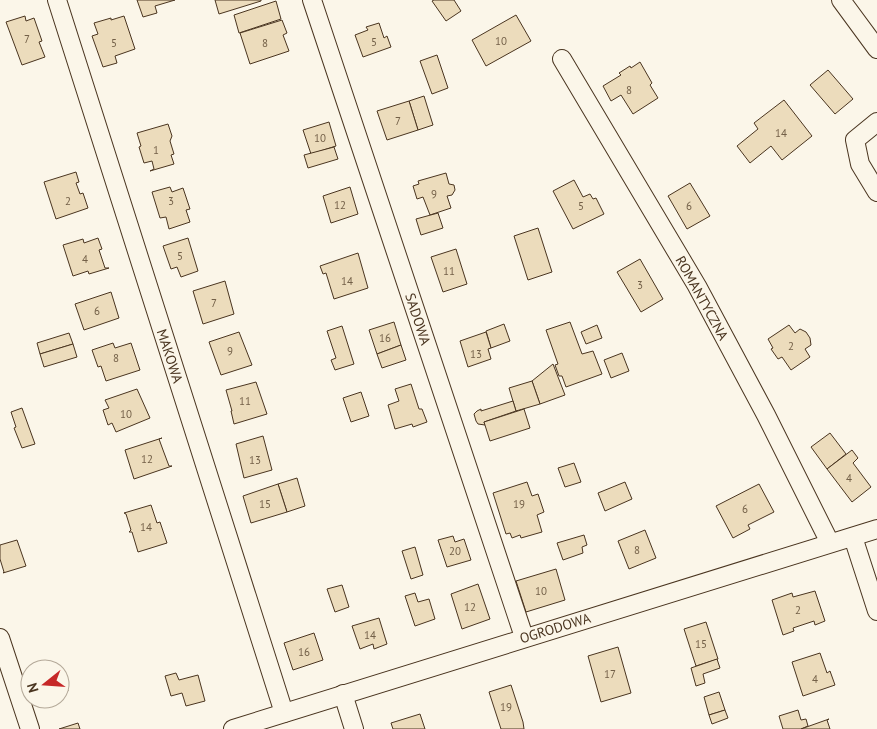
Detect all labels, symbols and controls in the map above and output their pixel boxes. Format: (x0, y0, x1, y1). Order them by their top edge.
house number: 7 (24, 32, 30, 46)
house number: 10 (495, 34, 507, 48)
house number: 5 (371, 35, 377, 49)
house number: 5 (111, 36, 117, 50)
house number: 8 (262, 36, 268, 50)
house number: 8 (626, 83, 632, 97)
house number: 7 (395, 114, 401, 128)
house number: 14 (775, 126, 787, 140)
house number: 10 (314, 131, 326, 145)
house number: 1 (153, 143, 159, 157)
house number: 9 (431, 187, 437, 201)
house number: 2 (65, 194, 71, 208)
house number: 3 (168, 194, 174, 208)
house number: 12 (334, 198, 346, 212)
house number: 5 (578, 199, 584, 213)
house number: 6 (686, 199, 692, 213)
house number: 5 (177, 249, 183, 263)
house number: 4 (82, 252, 88, 266)
street label: ROMANTYCZNA (671, 253, 733, 344)
house number: 11 (443, 264, 455, 278)
house number: 14 (341, 274, 353, 288)
house number: 3 (637, 278, 643, 292)
street label: SADOWA (401, 291, 435, 348)
house number: 7 (211, 296, 217, 310)
house number: 6 (94, 304, 100, 318)
street label: MAKOWA (153, 327, 187, 386)
house number: 16 (379, 331, 391, 345)
house number: 2 (788, 339, 794, 353)
house number: 9 (227, 344, 233, 358)
house number: 13 (470, 347, 482, 361)
house number: 8 (113, 351, 119, 365)
house number: 11 (239, 394, 251, 408)
house number: 10 (120, 407, 132, 421)
house number: 12 (141, 452, 153, 466)
house number: 13 (249, 453, 261, 467)
house number: 4 (846, 471, 852, 485)
house number: 15 (259, 497, 271, 511)
house number: 19 (513, 497, 525, 511)
house number: 6 (742, 502, 748, 516)
house number: 14 (140, 520, 152, 534)
house number: 8 (634, 543, 640, 557)
house number: 20 (449, 544, 461, 558)
house number: 10 (535, 584, 547, 598)
house number: 12 (464, 600, 476, 614)
house number: 2 (795, 603, 801, 617)
street label: OGRODOWA (517, 608, 593, 647)
house number: 14 (364, 628, 376, 642)
house number: 15 (695, 637, 707, 651)
house number: 16 (298, 645, 310, 659)
north arrow (20, 659, 70, 709)
house number: 17 (604, 667, 616, 681)
house number: 4 (812, 672, 818, 686)
text: N (23, 681, 43, 695)
house number: 19 (500, 700, 512, 714)

